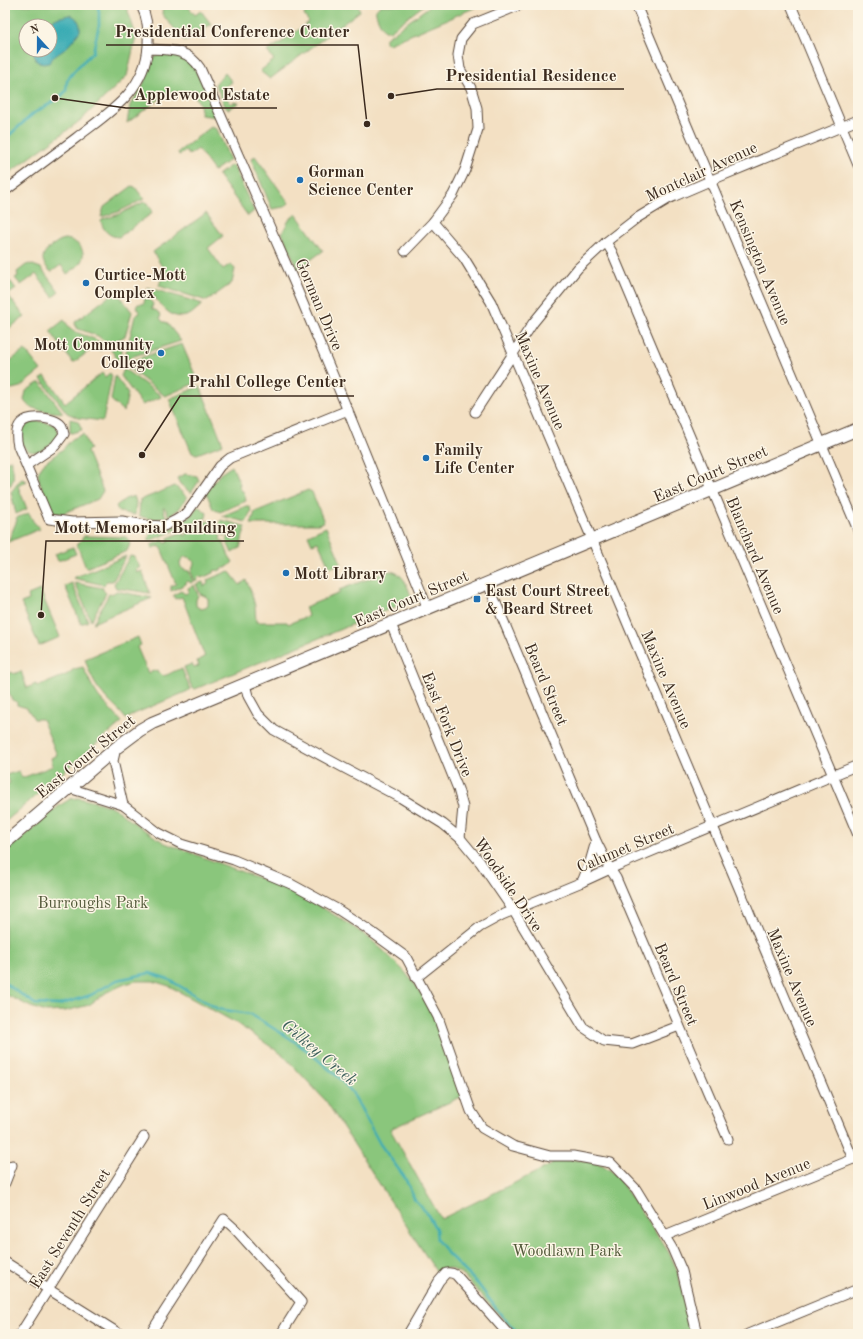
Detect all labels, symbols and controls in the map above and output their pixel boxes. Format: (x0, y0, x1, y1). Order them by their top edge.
callout: Presidential Conference Center (106, 16, 358, 45)
north arrow (18, 18, 58, 58)
text: N (29, 23, 41, 37)
text: Presidential Conference Center (114, 24, 350, 41)
callout: Presidential Residence (437, 60, 624, 89)
text: Presidential Residence (445, 68, 617, 85)
callout: Applewood Estate (126, 79, 277, 108)
text: Applewood Estate (134, 87, 270, 104)
street label: Montclair Avenue (644, 140, 760, 206)
place label: Gorman Science Center (308, 165, 413, 199)
marker: Gorman Science Center (295, 175, 305, 185)
street label: Kensington Avenue (726, 198, 793, 328)
street label: Gorman Drive (292, 256, 345, 353)
place label: Curtice-Mott Complex (94, 268, 186, 302)
marker: Curtice-Mott Complex (81, 278, 91, 288)
street label: Maxine Avenue (511, 329, 567, 432)
place label: Mott Community College (34, 338, 153, 372)
marker: Mott Community College (156, 348, 166, 358)
callout: Prahl College Center (180, 367, 354, 396)
text: Prahl College Center (188, 374, 346, 391)
place label: Family Life Center (434, 443, 514, 477)
street label: East Court Street (651, 443, 771, 506)
marker: Family Life Center (421, 453, 431, 463)
street label: Blanchard Avenue (722, 495, 786, 617)
callout: Mott Memorial Building (46, 512, 244, 541)
text: Mott Memorial Building (54, 520, 237, 537)
place label: Mott Library (294, 567, 387, 583)
marker: Mott Library (281, 568, 291, 578)
street label: East Court Street (352, 568, 472, 631)
place label: East Court Street & Beard Street (485, 584, 610, 618)
marker: East Court Street & Beard Street (472, 594, 482, 604)
street label: Maxine Avenue (637, 628, 693, 731)
street label: Beard Street (521, 641, 570, 729)
street label: East Fork Drive (418, 670, 474, 779)
street label: East Court Street (34, 713, 139, 802)
street label: Calumet Street (575, 821, 677, 877)
street label: Woodside Drive (470, 835, 545, 935)
park label: Burroughs Park (38, 896, 148, 912)
street label: Maxine Avenue (763, 926, 819, 1029)
street label: Beard Street (651, 941, 700, 1029)
water label: Gilkey Creek (278, 1017, 360, 1090)
street label: Linwood Avenue (701, 1156, 813, 1214)
street label: East Seventh Street (27, 1166, 114, 1292)
park label: Woodlawn Park (512, 1244, 622, 1260)

